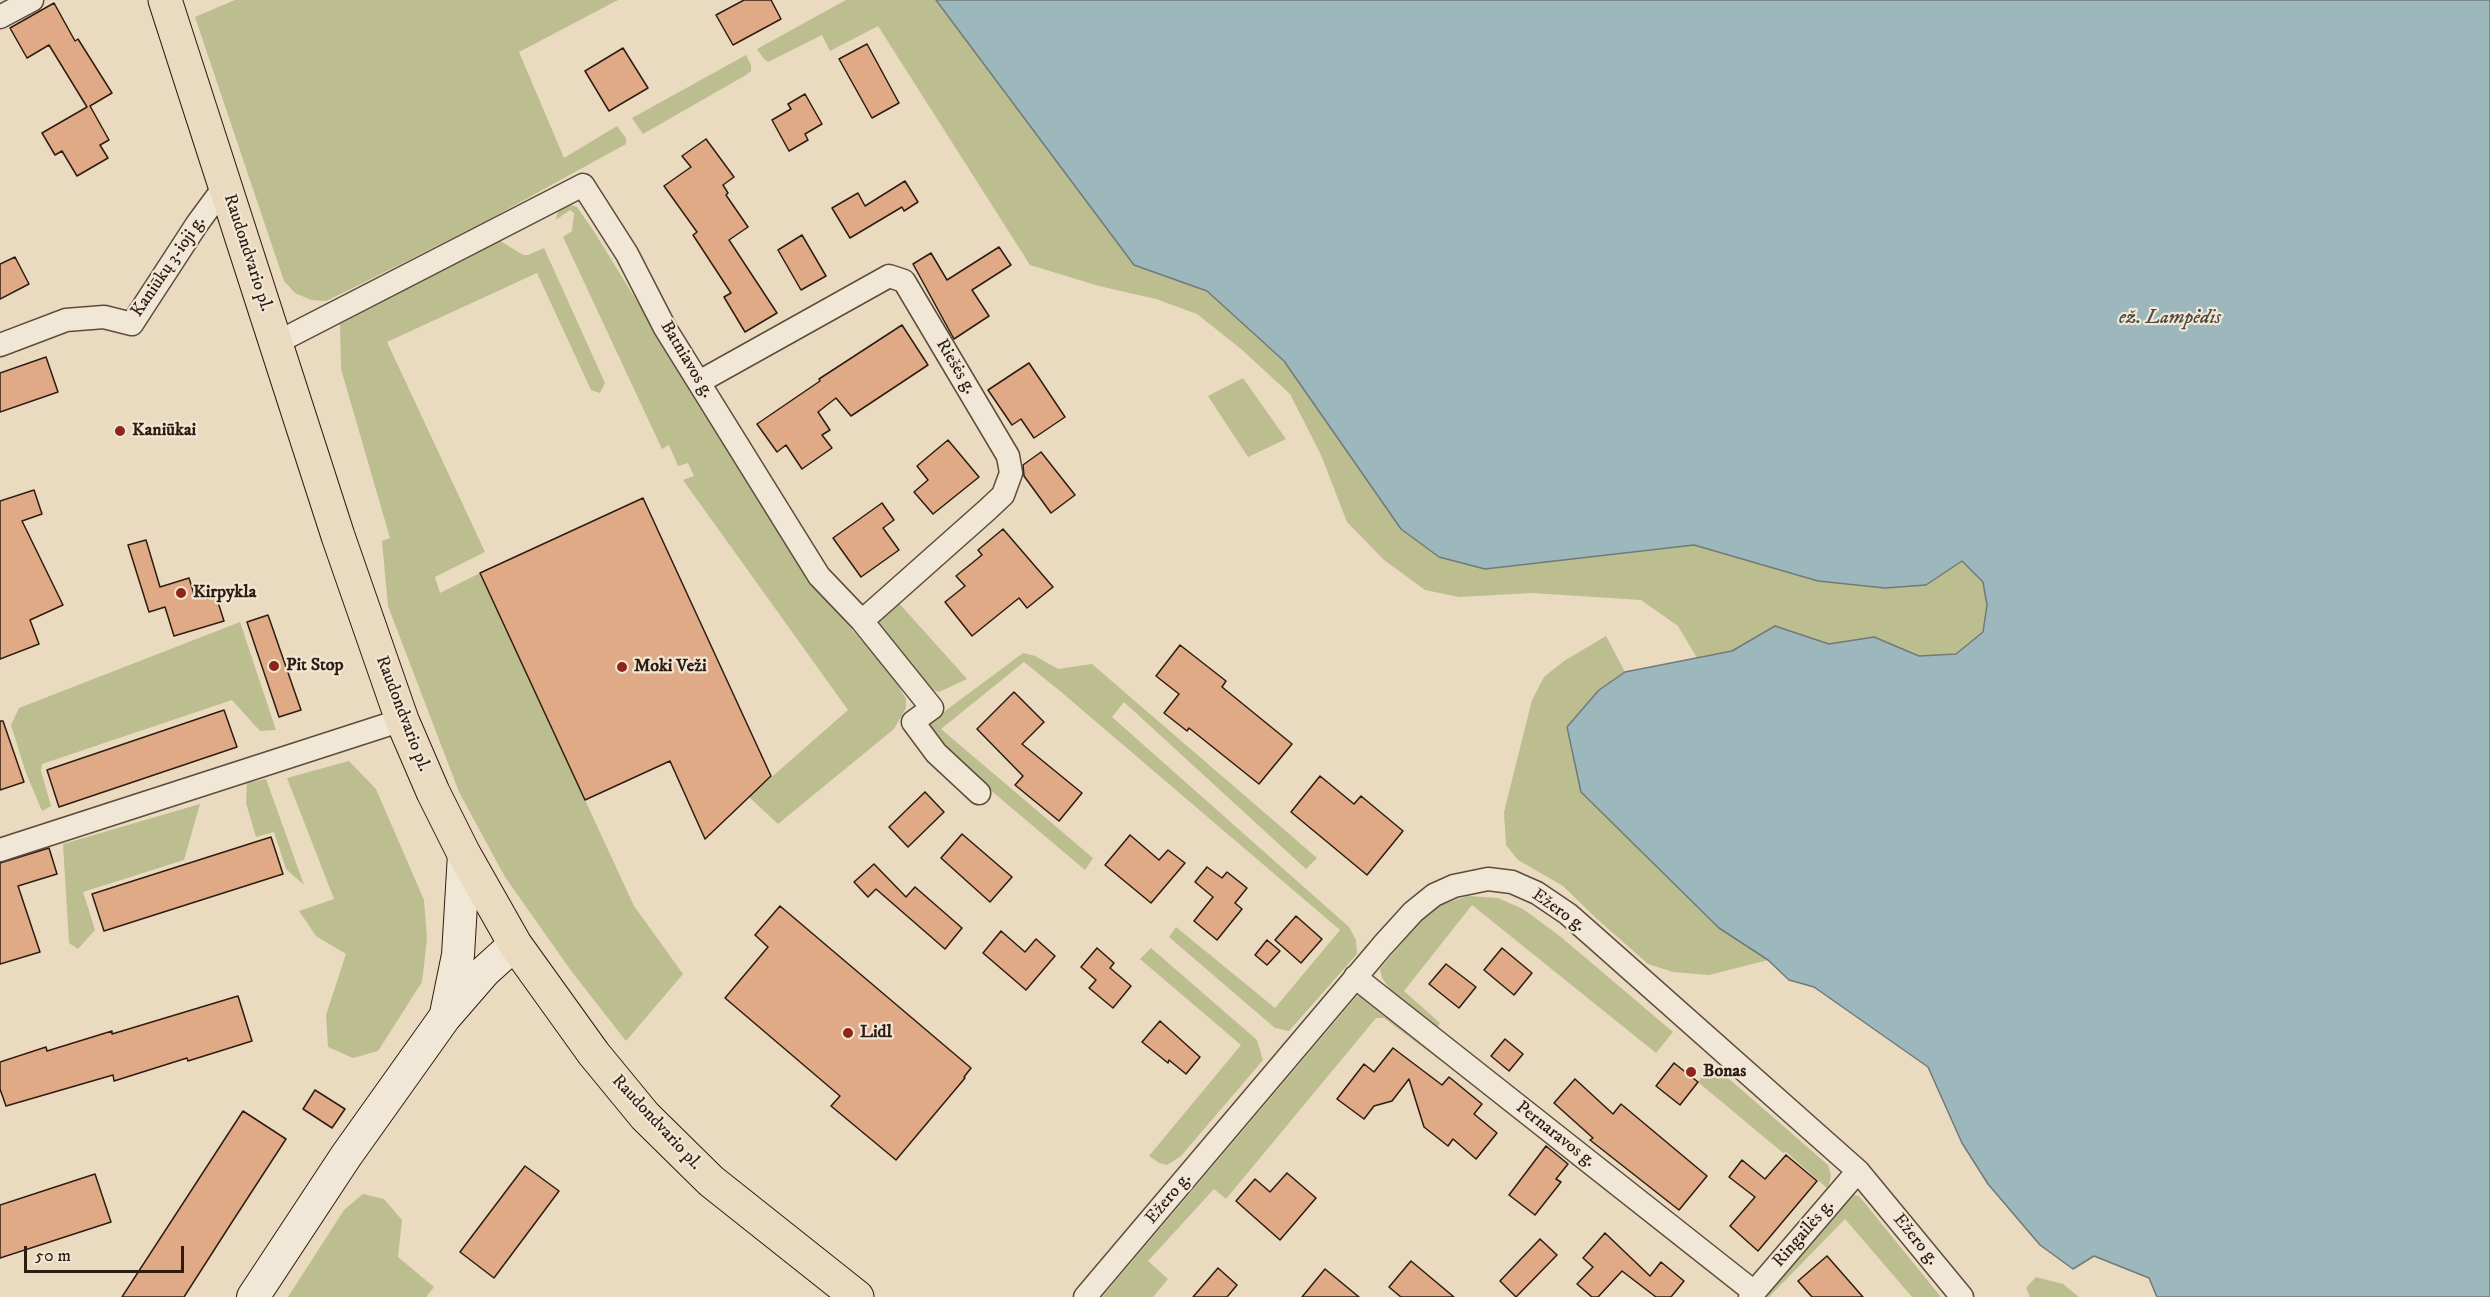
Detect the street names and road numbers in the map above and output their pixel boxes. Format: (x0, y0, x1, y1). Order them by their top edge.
street label: Raudondvario pl. (218, 191, 276, 315)
street label: Kaniūkų 3-ioji g. (127, 212, 211, 322)
street label: Batniavos g. (655, 318, 717, 402)
street label: Riešės g. (930, 336, 980, 398)
street label: Raudondvario pl. (370, 653, 434, 775)
street label: Ežero g. (1527, 885, 1589, 937)
street label: Raudondvario pl. (606, 1071, 706, 1175)
street label: Pernaravos g. (1511, 1097, 1599, 1173)
street label: Ežero g. (1141, 1169, 1197, 1229)
street label: Ringailės g. (1769, 1196, 1839, 1272)
street label: Ežero g. (1888, 1210, 1942, 1270)

